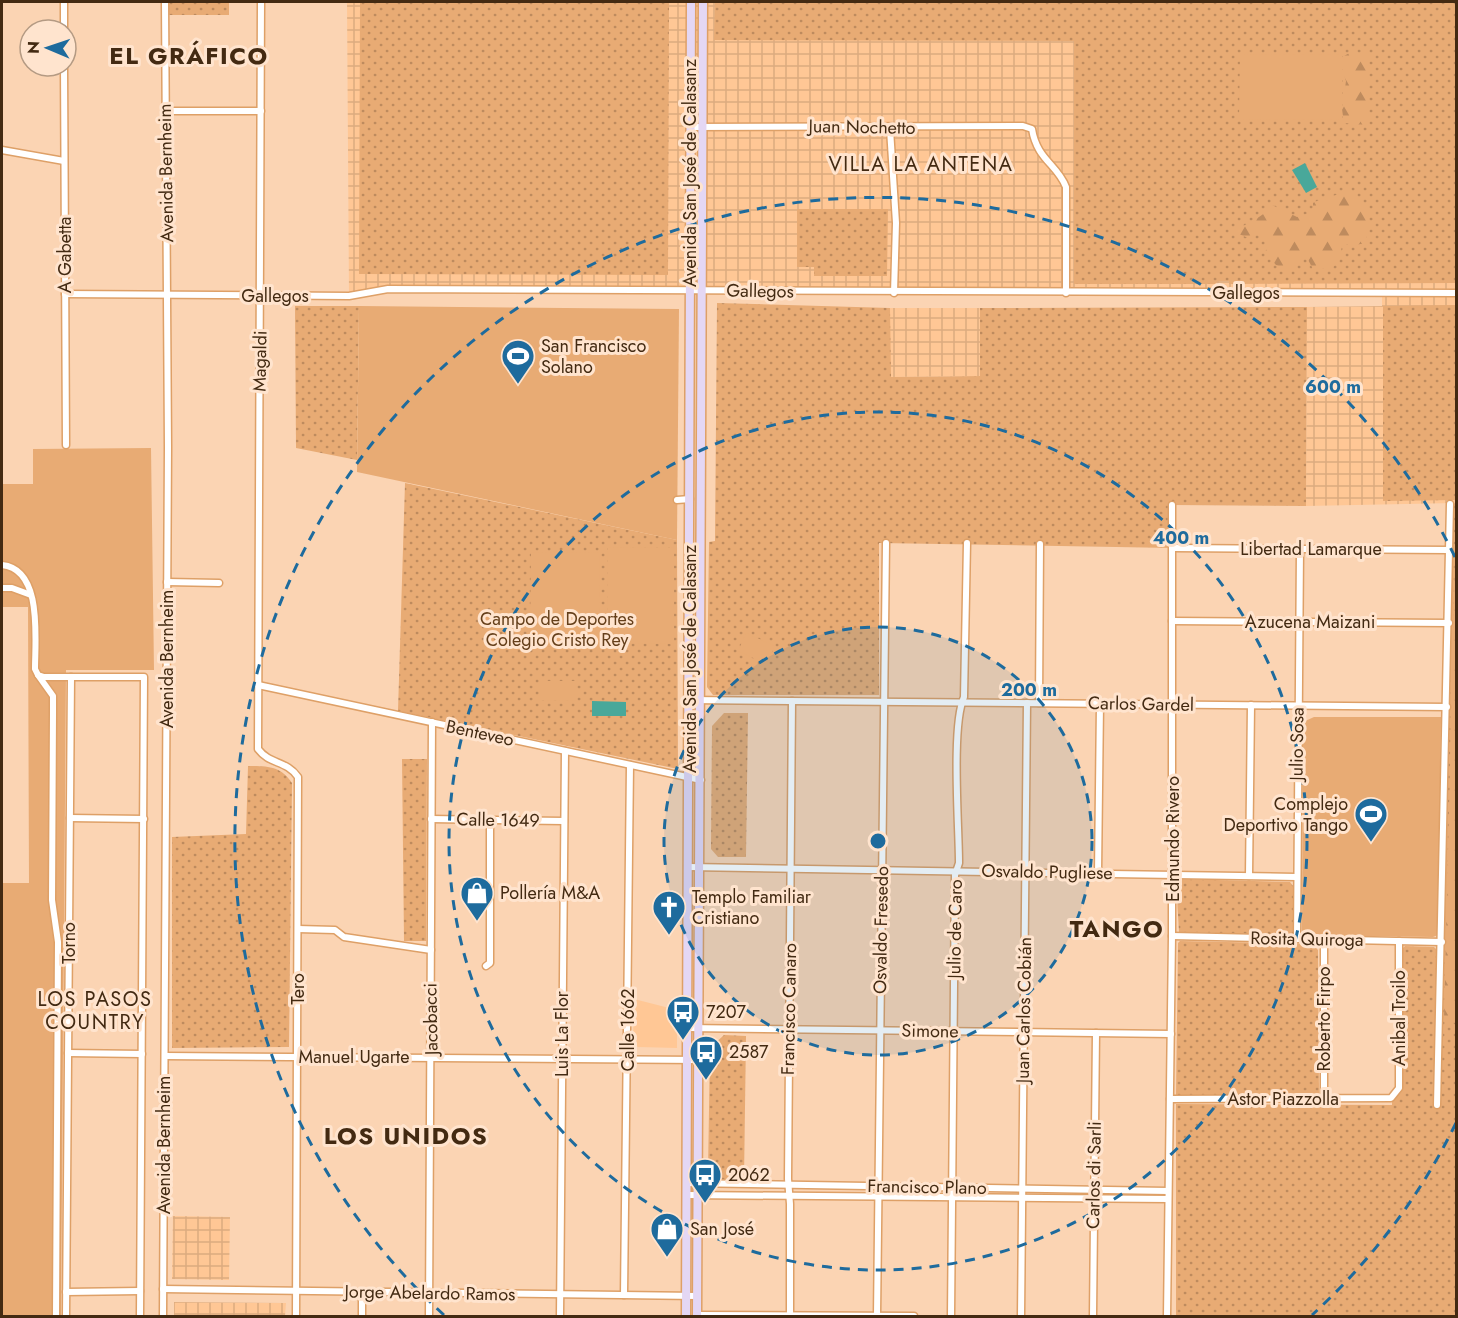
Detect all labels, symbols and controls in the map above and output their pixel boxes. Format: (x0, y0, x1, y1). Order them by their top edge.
north arrow (18, 18, 78, 78)
district label: EL GRÁFICO (109, 38, 269, 73)
text: N (22, 41, 45, 54)
street label: Avenida San José de Calasanz (677, 58, 703, 287)
street label: Avenida Bernheim (152, 103, 180, 243)
street label: Juan Nochetto (806, 113, 916, 141)
district label: VILLA LA ANTENA (829, 150, 1013, 179)
street label: A Gabetta (52, 217, 78, 293)
street label: Gallegos (726, 277, 794, 305)
street label: Gallegos (1212, 280, 1280, 306)
street label: Gallegos (241, 283, 309, 309)
street label: Magaldi (246, 330, 274, 392)
place label: San Francisco Solano (541, 333, 646, 380)
sports icon: San Francisco Solano (500, 338, 536, 385)
text: 600 m (1305, 374, 1361, 400)
text: 400 m (1153, 525, 1209, 551)
street label: Libertad Lamarque (1240, 536, 1382, 562)
street label: Avenida San José de Calasanz (677, 544, 703, 773)
street label: Avenida Bernheim (154, 590, 180, 728)
park label: Campo de Deportes Colegio Cristo Rey (480, 606, 634, 653)
street label: Azucena Maizani (1245, 609, 1375, 635)
text: 200 m (1001, 677, 1057, 703)
street label: Carlos Gardel (1088, 690, 1194, 718)
street label: Julio Sosa (1283, 707, 1311, 783)
street label: Benteveo (444, 713, 517, 753)
street label: Edmundo Rivero (1160, 776, 1186, 902)
place label: Complejo Deportivo Tango (1224, 791, 1348, 838)
sports icon: Complejo Deportivo Tango (1353, 796, 1389, 843)
street label: Calle 1649 (456, 806, 540, 834)
centre of rings (868, 831, 888, 851)
street label: Osvaldo Pugliese (981, 858, 1113, 886)
street label: Osvaldo Fresedo (867, 866, 895, 994)
shop icon: Pollería M&A (459, 875, 495, 922)
street label: Julio de Caro (941, 879, 969, 981)
place label: Pollería M&A (500, 880, 600, 906)
place label: Templo Familiar Cristiano (692, 884, 812, 931)
church icon: Templo Familiar Cristiano (651, 889, 687, 936)
district label: TANGO (1070, 911, 1164, 946)
street label: Torno (56, 922, 82, 964)
street label: Rosita Quiroga (1250, 925, 1364, 953)
street label: Juan Carlos Cobián (1010, 937, 1038, 1085)
street label: Francisco Canaro (775, 943, 803, 1075)
street label: Roberto Firpo (1311, 966, 1337, 1072)
street label: Anibal Troilo (1386, 970, 1412, 1066)
street label: Tero (285, 973, 311, 1005)
street label: Jacobacci (417, 983, 445, 1057)
district label: LOS PASOS COUNTRY (37, 985, 153, 1037)
street label: Calle 1662 (615, 988, 641, 1072)
street label: Luis La Flor (549, 990, 575, 1077)
bus stop icon: 7207 (665, 994, 701, 1041)
place label: 7207 (706, 999, 746, 1025)
street label: Simone (901, 1018, 959, 1044)
bus stop icon: 2587 (688, 1034, 724, 1081)
place label: 2587 (729, 1039, 769, 1065)
street label: Manuel Ugarte (299, 1044, 409, 1070)
street label: Avenida Bernheim (151, 1076, 177, 1214)
street label: Astor Piazzolla (1227, 1086, 1339, 1112)
district label: LOS UNIDOS (324, 1118, 488, 1153)
street label: Carlos di Sarli (1080, 1121, 1108, 1229)
bus stop icon: 2062 (687, 1157, 723, 1204)
place label: 2062 (728, 1162, 770, 1188)
street label: Francisco Plano (867, 1173, 987, 1201)
shop icon: San José (649, 1211, 685, 1258)
place label: San José (690, 1216, 754, 1242)
street label: Jorge Abelardo Ramos (342, 1278, 516, 1307)

